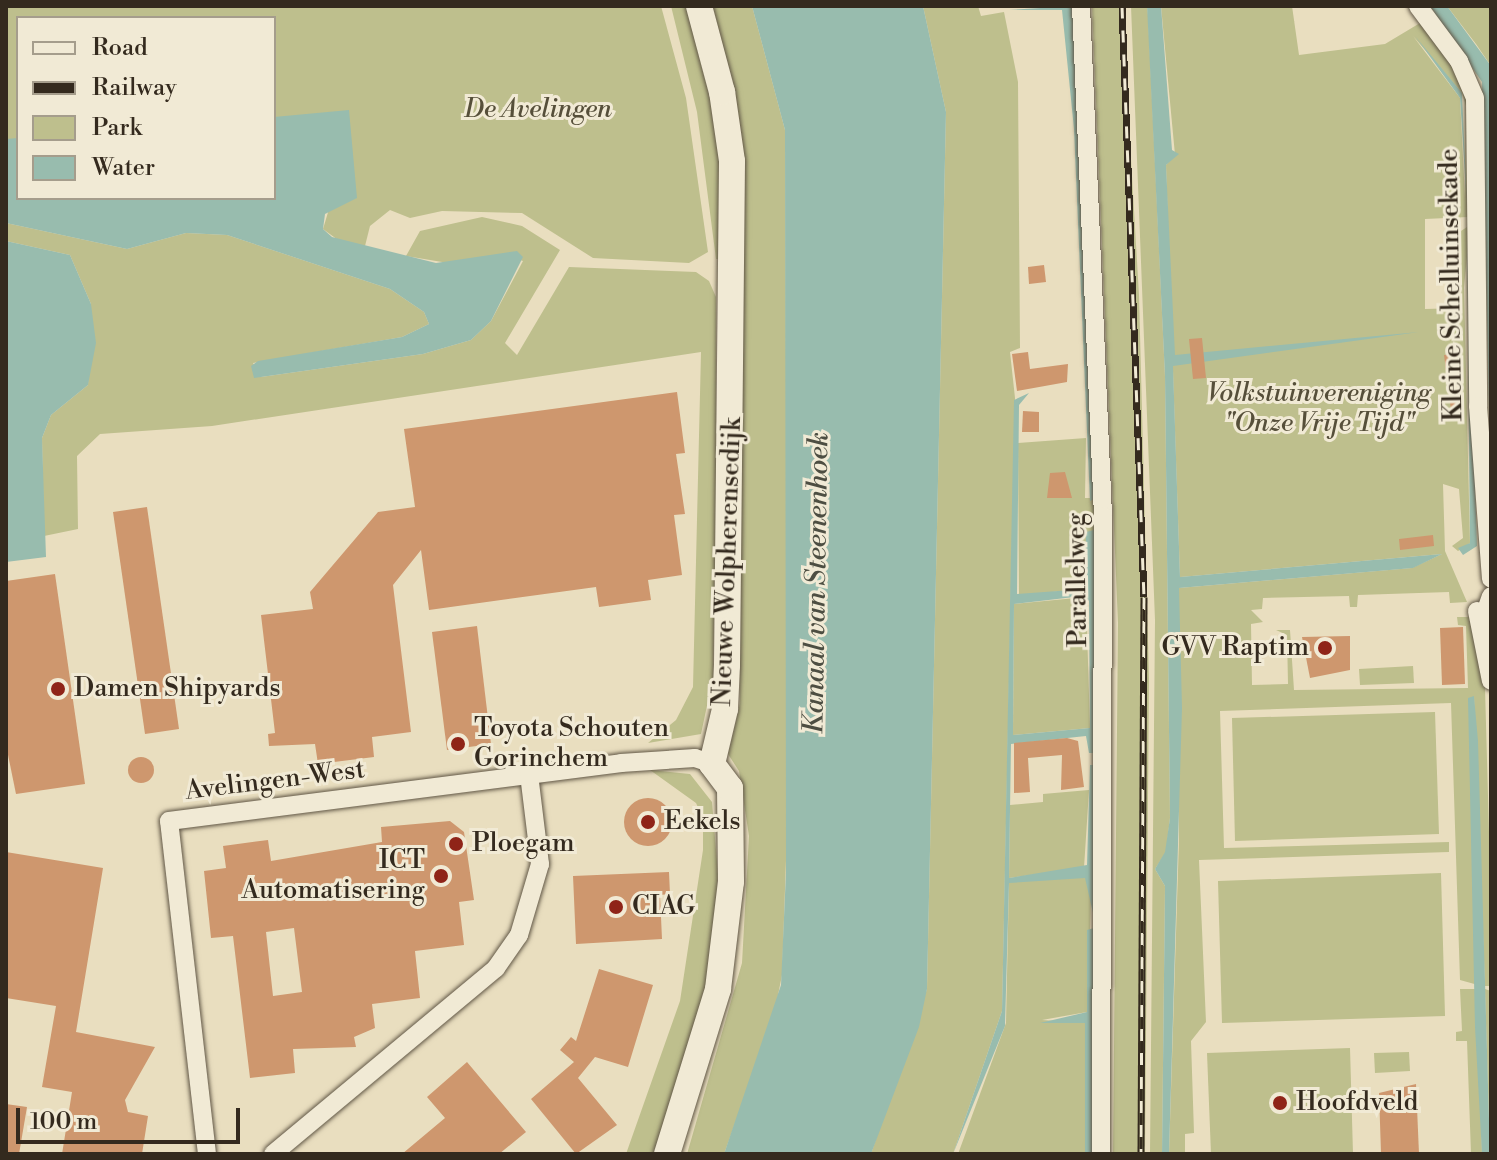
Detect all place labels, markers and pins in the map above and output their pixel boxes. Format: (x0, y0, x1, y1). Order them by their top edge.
place label: GVV Raptim (1162, 632, 1309, 664)
marker: GVV Raptim (1316, 639, 1334, 657)
place label: Damen Shipyards (74, 673, 281, 705)
marker: Damen Shipyards (49, 680, 67, 698)
place label: Toyota Schouten Gorinchem (474, 713, 669, 774)
marker: Toyota Schouten Gorinchem (449, 735, 467, 753)
place label: Eekels (664, 806, 741, 838)
marker: Eekels (639, 813, 657, 831)
place label: Ploegam (472, 828, 575, 860)
marker: Ploegam (447, 835, 465, 853)
place label: ICT Automatisering (242, 845, 425, 906)
marker: ICT Automatisering (432, 867, 450, 885)
place label: CIAG (632, 891, 695, 923)
marker: CIAG (607, 898, 625, 916)
place label: Hoofdveld (1296, 1087, 1418, 1119)
marker: Hoofdveld (1271, 1094, 1289, 1112)

